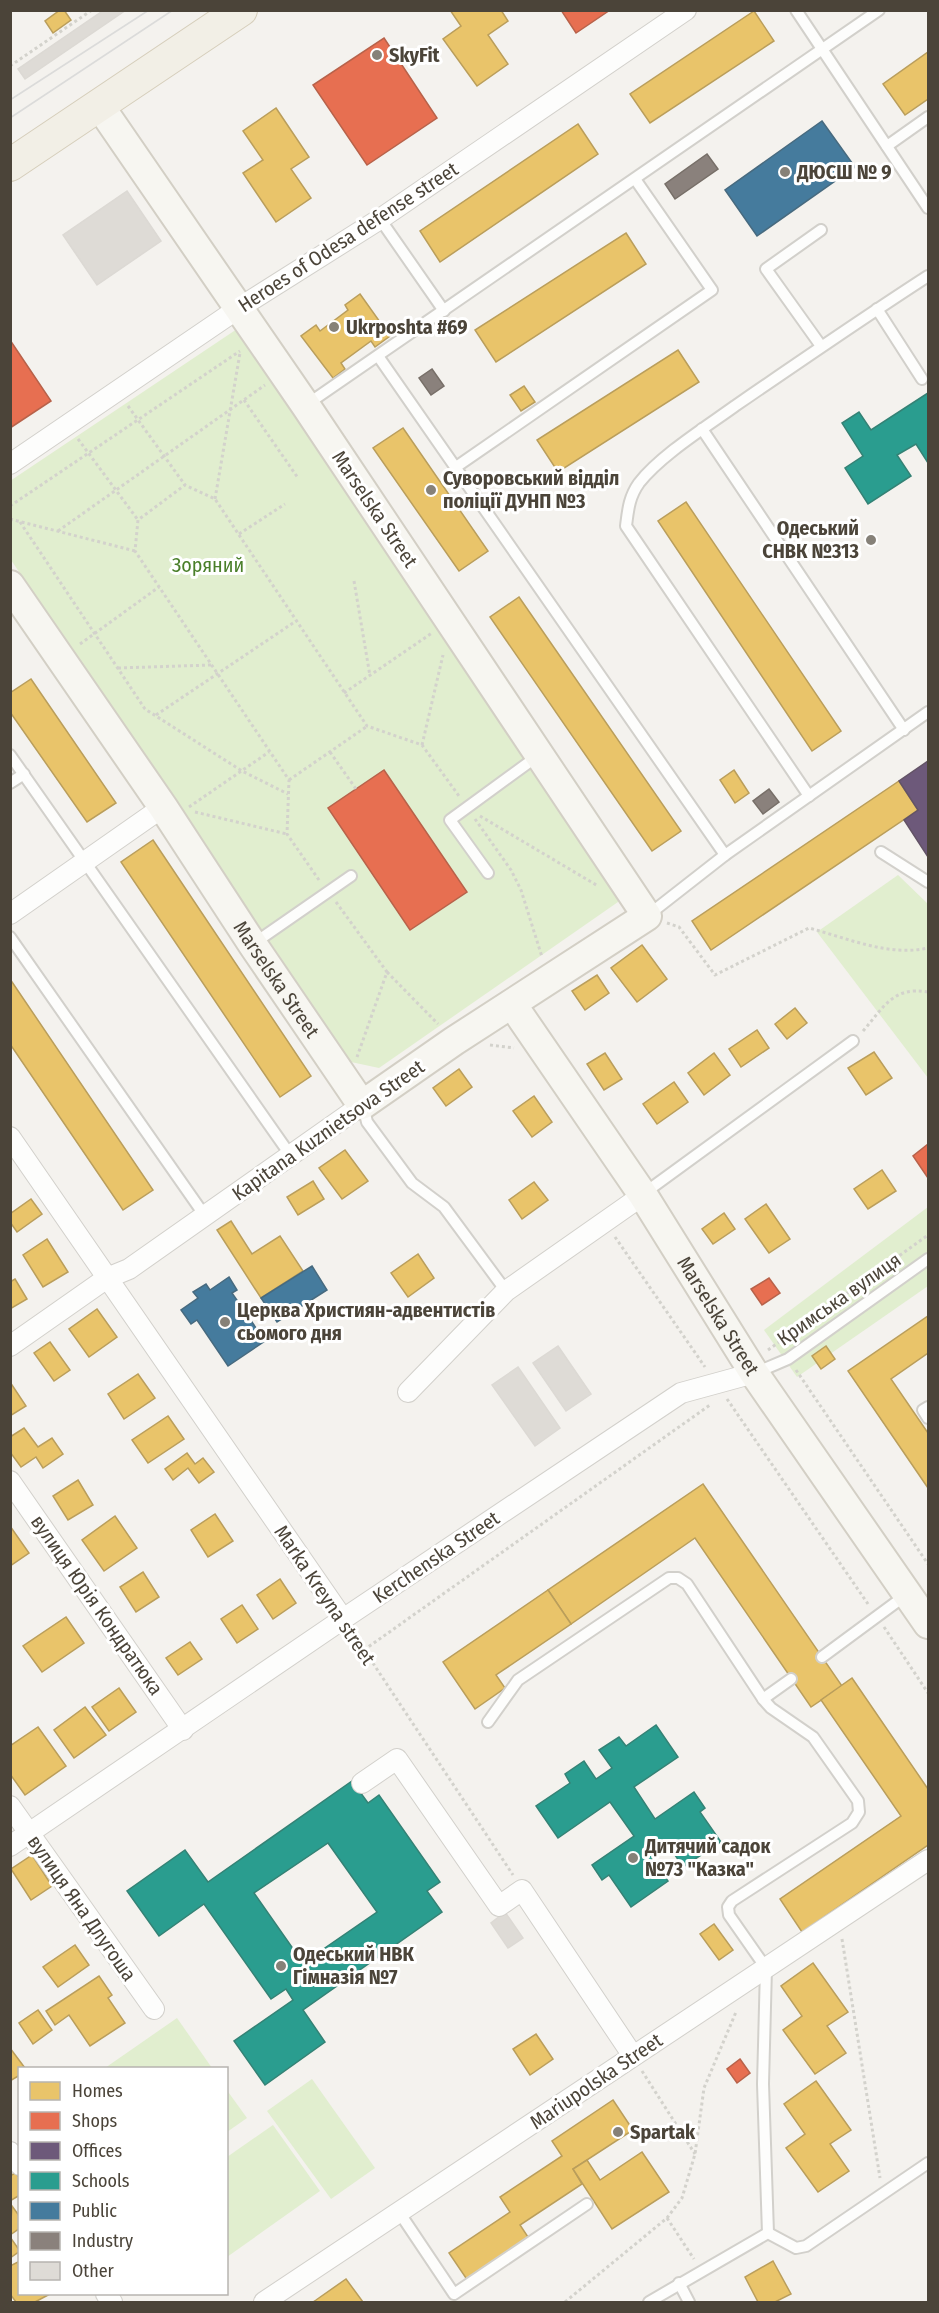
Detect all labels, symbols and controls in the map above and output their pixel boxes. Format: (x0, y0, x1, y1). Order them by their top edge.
place label: SkyFit (389, 43, 441, 67)
marker: SkyFit (370, 48, 384, 62)
street label: Heroes of Odesa defense street (234, 157, 463, 317)
place label: ДЮСШ № 9 (796, 160, 892, 184)
marker: ДЮСШ № 9 (778, 165, 792, 179)
place label: Ukrposhta #69 (346, 315, 468, 339)
marker: Ukrposhta #69 (327, 320, 341, 334)
street label: Marselska Street (327, 446, 423, 572)
place label: Суворовський відділ поліції ДУНП №3 (443, 466, 619, 513)
marker: Суворовський відділ поліції ДУНП №3 (424, 483, 438, 497)
place label: Одеський СНВК №313 (762, 516, 859, 563)
marker: Одеський СНВК №313 (864, 533, 878, 547)
park label: Зоряний (172, 553, 244, 577)
street label: Marselska Street (229, 916, 325, 1043)
street label: Kapitana Kuznietsova Street (227, 1054, 429, 1206)
street label: Кримська вулиця (772, 1247, 906, 1351)
street label: Marselska Street (672, 1252, 765, 1380)
place label: Церква Християн-адвентистів сьомого дня (237, 1298, 495, 1345)
marker: Церква Християн-адвентистів сьомого дня (218, 1315, 232, 1329)
street label: Kerchenska Street (368, 1506, 504, 1608)
street label: вулиця Юрія Кондратюка (26, 1510, 168, 1700)
street label: Marka Kreyna street (269, 1521, 381, 1670)
street label: вулиця Яна Длугоша (23, 1830, 141, 1986)
place label: Дитячий садок №73 "Казка" (644, 1834, 771, 1881)
marker: Дитячий садок №73 "Казка" (626, 1851, 640, 1865)
place label: Одеський НВК Гімназія №7 (293, 1942, 415, 1989)
marker: Одеський НВК Гімназія №7 (274, 1959, 288, 1973)
street label: Mariupolska Street (525, 2028, 667, 2134)
legend (18, 2067, 228, 2295)
text: Homes (72, 2080, 123, 2102)
text: Shops (72, 2110, 117, 2132)
place label: Spartak (630, 2120, 696, 2144)
marker: Spartak (611, 2125, 625, 2139)
text: Offices (72, 2140, 122, 2162)
text: Schools (72, 2170, 130, 2192)
text: Public (72, 2200, 117, 2222)
text: Industry (72, 2230, 133, 2252)
text: Other (72, 2260, 115, 2282)

